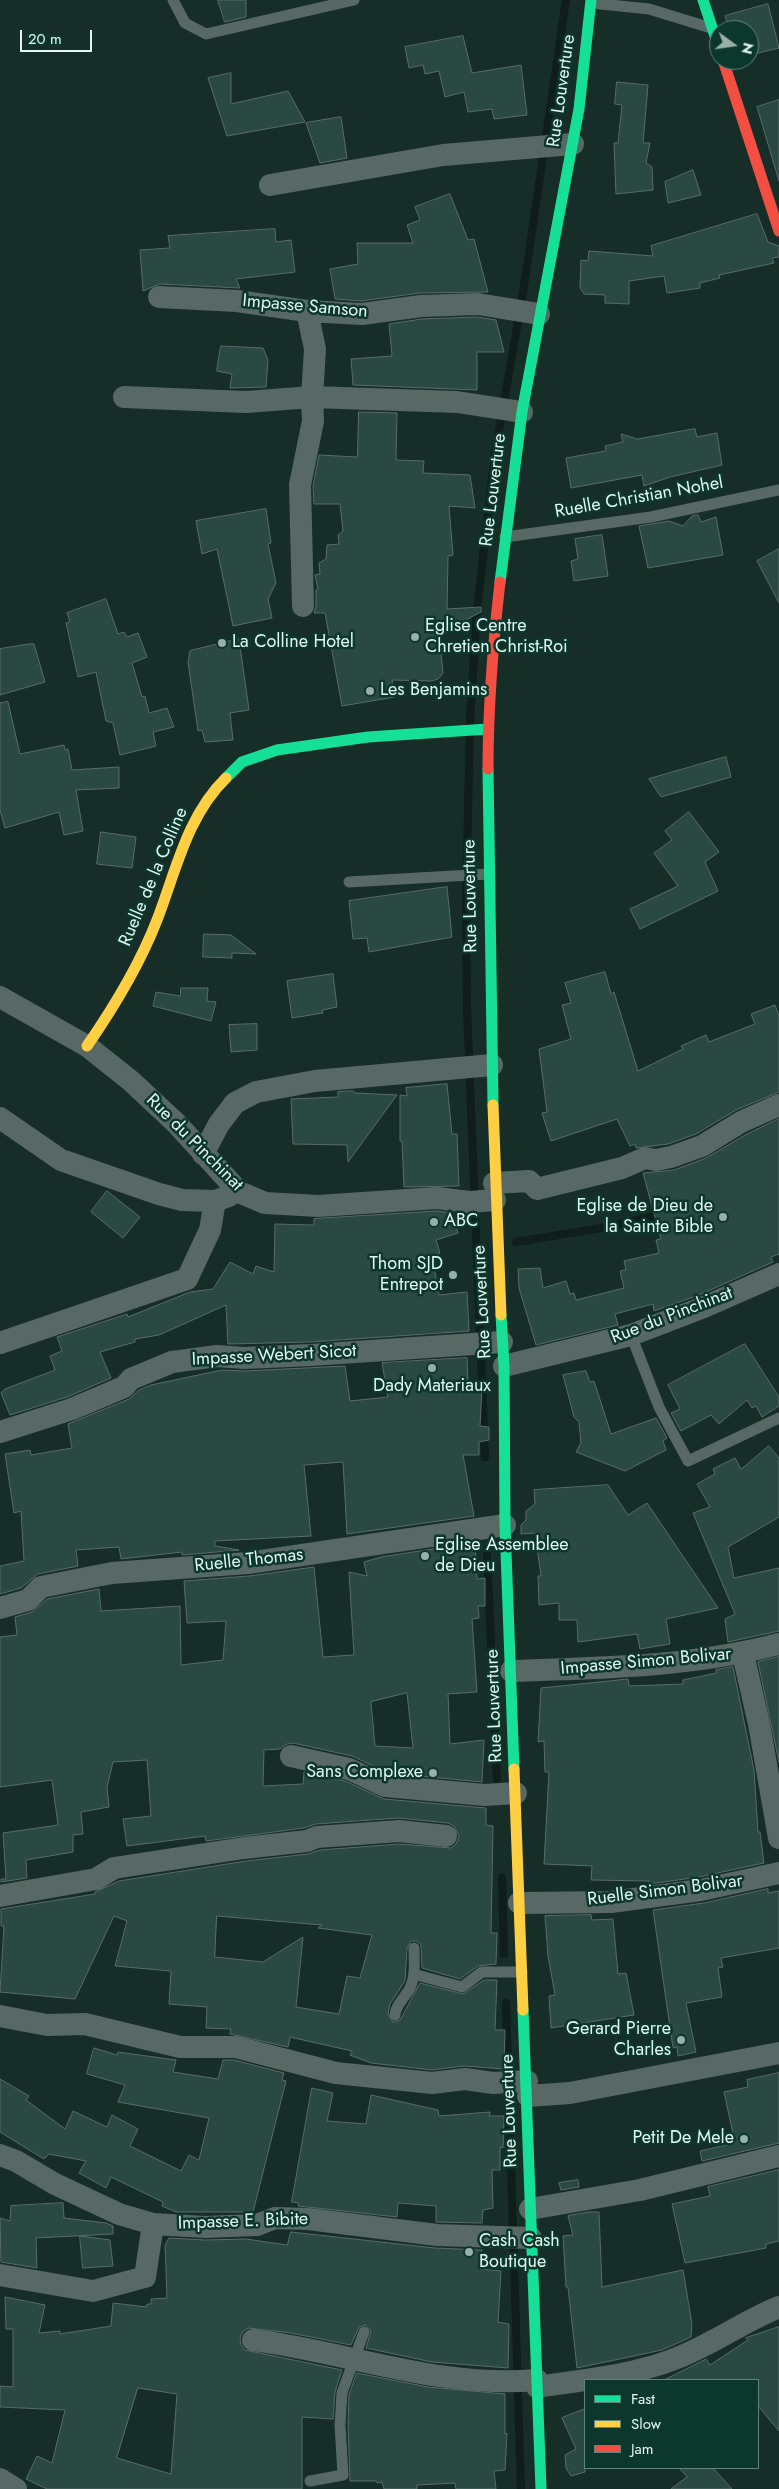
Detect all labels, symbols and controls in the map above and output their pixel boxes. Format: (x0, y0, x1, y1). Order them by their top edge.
scale bar (22, 20, 95, 52)
north arrow (709, 20, 759, 70)
text: 20 m (28, 28, 62, 50)
street label: Rue Louverture (543, 33, 581, 149)
text: N (737, 41, 759, 56)
street label: Impasse Samson (241, 291, 369, 323)
street label: Rue Louverture (476, 432, 512, 548)
street label: Ruelle Christian Nohel (553, 473, 725, 523)
place label: Eglise Centre Chretien Christ-Roi (425, 616, 568, 659)
marker: Eglise Centre Chretien Christ-Roi (409, 631, 421, 643)
place label: La Colline Hotel (232, 632, 354, 654)
marker: La Colline Hotel (216, 637, 228, 649)
place label: Les Benjamins (380, 680, 487, 702)
marker: Les Benjamins (364, 685, 376, 697)
street label: Ruelle de la Colline (115, 804, 193, 950)
street label: Rue Louverture (459, 839, 483, 953)
street label: Rue du Pinchinat (141, 1090, 247, 1196)
place label: Eglise de Dieu de la Sainte Bible (577, 1196, 713, 1238)
place label: ABC (444, 1211, 478, 1233)
marker: Eglise de Dieu de la Sainte Bible (717, 1211, 729, 1223)
marker: ABC (428, 1216, 440, 1228)
street label: Rue Louverture (469, 1245, 497, 1359)
place label: Thom SJD Entrepot (369, 1254, 443, 1296)
marker: Thom SJD Entrepot (447, 1269, 459, 1281)
street label: Rue du Pinchinat (608, 1283, 736, 1349)
street label: Impasse Webert Sicot (191, 1341, 357, 1371)
marker: Dady Materiaux (426, 1362, 438, 1374)
place label: Dady Materiaux (373, 1376, 491, 1398)
place label: Eglise Assemblee de Dieu (435, 1535, 569, 1578)
street label: Ruelle Thomas (193, 1545, 305, 1577)
marker: Eglise Assemblee de Dieu (419, 1550, 431, 1562)
street label: Impasse Simon Bolivar (560, 1644, 732, 1680)
street label: Rue Louverture (482, 1649, 508, 1763)
place label: Sans Complexe (306, 1762, 423, 1784)
marker: Sans Complexe (427, 1767, 439, 1779)
street label: Ruelle Simon Bolivar (586, 1871, 744, 1911)
place label: Gerard Pierre Charles (566, 2019, 671, 2062)
marker: Gerard Pierre Charles (675, 2034, 687, 2046)
street label: Rue Louverture (497, 2054, 523, 2168)
place label: Petit De Mele (633, 2128, 734, 2150)
marker: Petit De Mele (738, 2133, 750, 2145)
street label: Impasse E. Bibite (177, 2209, 309, 2235)
place label: Cash Cash Boutique (479, 2231, 560, 2274)
marker: Cash Cash Boutique (463, 2246, 475, 2258)
legend (584, 2379, 759, 2469)
text: Fast (631, 2388, 655, 2410)
text: Slow (631, 2413, 661, 2435)
text: Jam (631, 2438, 654, 2460)

